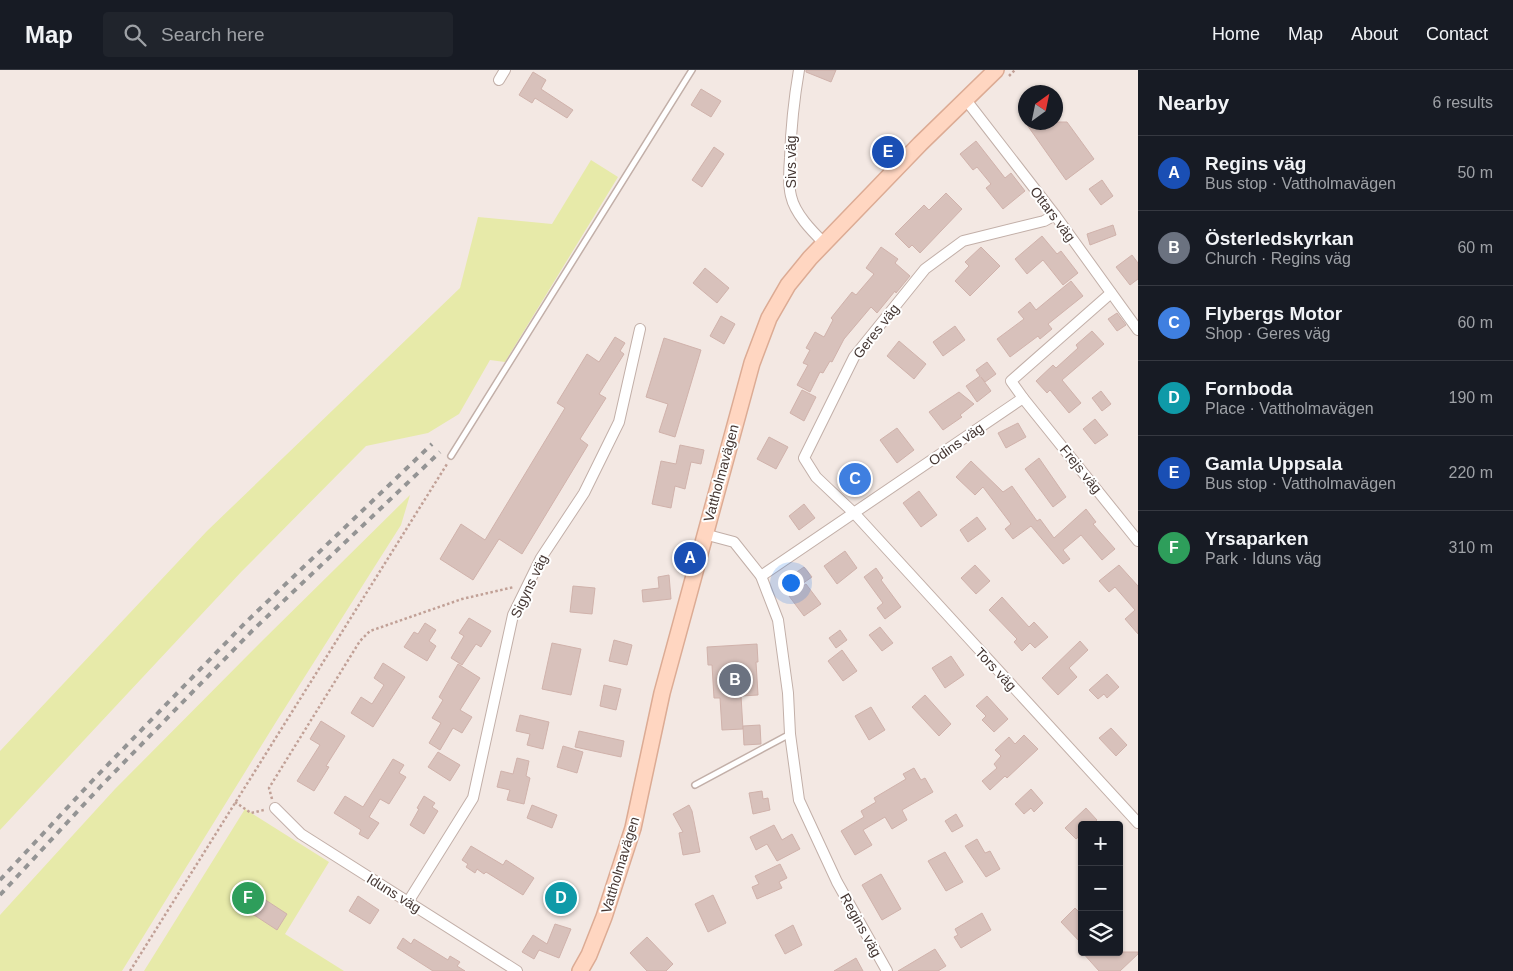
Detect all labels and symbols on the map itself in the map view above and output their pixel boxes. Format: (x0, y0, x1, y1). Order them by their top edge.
north arrow (1018, 85, 1063, 130)
pin: E (872, 133, 904, 171)
street label: Sivs väg (783, 136, 799, 188)
street label: Ottars väg (1027, 183, 1079, 245)
street label: Geres väg (850, 301, 902, 361)
street label: Odins väg (926, 419, 986, 469)
street label: Vattholmavägen (700, 423, 742, 523)
street label: Frejs väg (1057, 442, 1105, 496)
pin: C (839, 460, 871, 498)
pin: A (674, 539, 706, 577)
street label: Sigyns väg (507, 552, 551, 620)
your location (778, 570, 804, 596)
street label: Tors väg (972, 644, 1020, 694)
pin: B (719, 661, 751, 699)
street label: Vattholmavägen (598, 815, 642, 915)
street label: Iduns väg (364, 870, 424, 916)
pin: F (232, 879, 264, 917)
pin: D (545, 879, 577, 917)
street label: Regins väg (837, 890, 885, 960)

